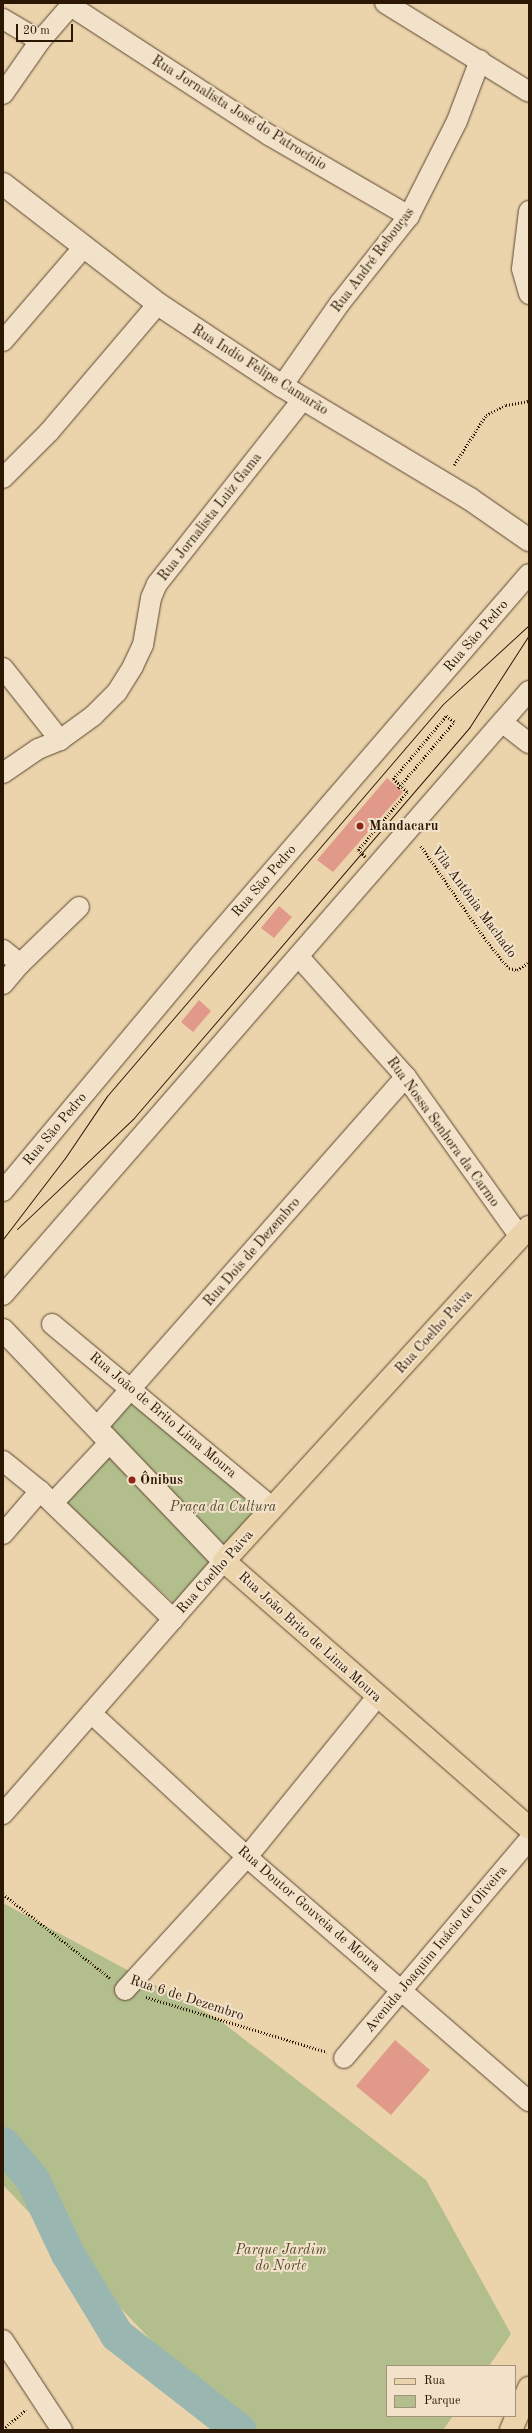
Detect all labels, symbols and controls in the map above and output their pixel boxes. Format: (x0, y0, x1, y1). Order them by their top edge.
scale bar (18, 16, 75, 42)
text: 20 m (23, 25, 50, 37)
street label: Rua Jornalista José do Patrocínio (148, 52, 330, 174)
street label: Rua André Rebouças (328, 204, 418, 316)
street label: Rua Indio Felipe Camarão (189, 321, 331, 419)
street label: Rua Jornalista Luiz Gama (155, 450, 265, 584)
street label: Rua São Pedro (440, 597, 512, 675)
place label: Mandacaru (369, 818, 438, 834)
marker: Mandacaru (354, 820, 366, 832)
street label: Rua São Pedro (228, 842, 300, 920)
street label: Vila Antônia Machado (428, 843, 520, 961)
street label: Rua Nossa Senhora da Carmo (383, 1054, 503, 1210)
street label: Rua São Pedro (20, 1089, 90, 1169)
street label: Rua Dois de Dezembro (200, 1194, 304, 1310)
street label: Rua Coelho Paiva (392, 1287, 476, 1377)
street label: Rua João de Brito Lima Moura (86, 1348, 240, 1482)
place label: Ônibus (140, 1472, 183, 1488)
marker: Ônibus (127, 1475, 137, 1485)
park label: Praça da Cultura (170, 1499, 276, 1515)
street label: Rua Coelho Paiva (173, 1527, 257, 1617)
street label: Rua João Brito de Lima Moura (235, 1568, 385, 1706)
street label: Rua Doutor Gouveia de Moura (234, 1842, 384, 1976)
street label: Avenida Joaquim Inácio de Oliveira (361, 1862, 511, 2036)
street label: Rua 6 de Dezembro (128, 1972, 246, 2024)
park label: Parque Jardim do Norte (236, 2242, 326, 2274)
legend (386, 2365, 516, 2417)
text: Rua (424, 2375, 445, 2387)
text: Parque (424, 2395, 460, 2407)

